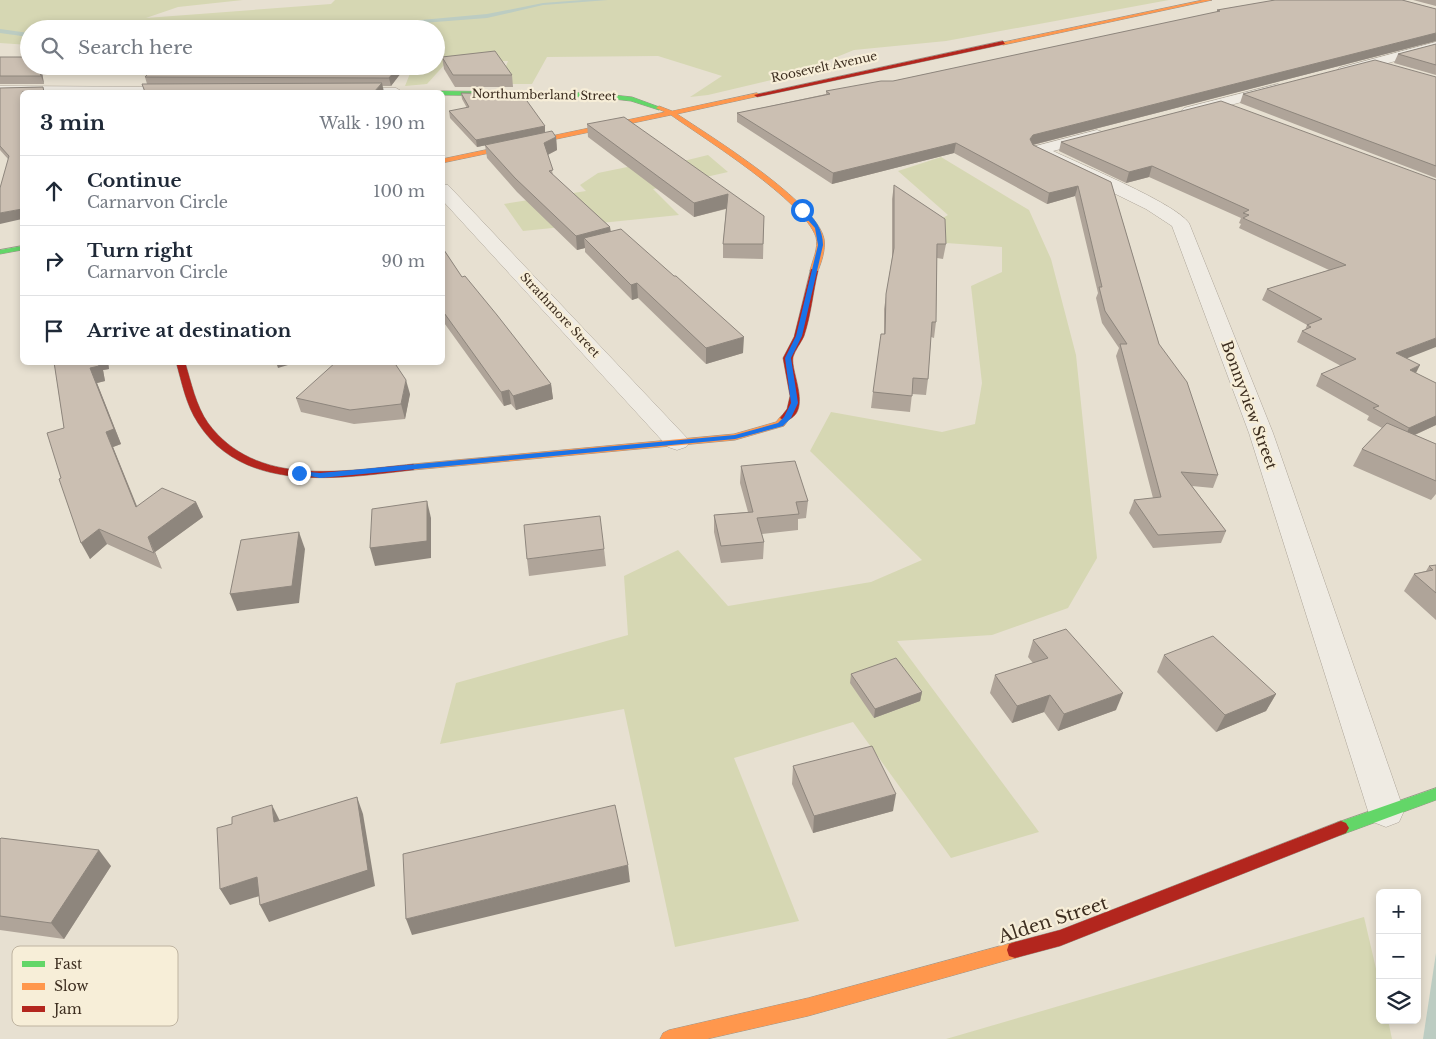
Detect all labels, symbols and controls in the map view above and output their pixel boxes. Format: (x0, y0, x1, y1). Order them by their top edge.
search box (20, 20, 445, 75)
icon: search (38, 34, 66, 62)
text: Search here (78, 36, 193, 59)
street label: Roosevelt Avenue (769, 48, 879, 85)
street label: Northumberland Street (472, 86, 617, 103)
text: 3 min (40, 110, 105, 136)
text: Walk · 190 m (320, 113, 425, 133)
text: Continue (87, 169, 182, 192)
icon: ahead (40, 177, 68, 205)
text: 100 m (373, 181, 425, 201)
text: Carnarvon Circle (87, 192, 228, 212)
route start (791, 199, 814, 222)
text: Turn right (87, 239, 193, 262)
icon: right (40, 247, 68, 275)
text: 90 m (382, 251, 425, 271)
text: Carnarvon Circle (87, 262, 228, 282)
street label: Strathmore Street (517, 269, 604, 360)
icon: arrive (40, 317, 68, 345)
text: Arrive at destination (87, 319, 291, 342)
street label: Bonnyview Street (1217, 338, 1282, 472)
route end (288, 462, 311, 485)
map controls (1376, 889, 1421, 1024)
button: + (1376, 889, 1421, 934)
street label: Alden Street (994, 892, 1111, 948)
button: − (1376, 934, 1421, 979)
legend (12, 946, 178, 1026)
text: Fast (54, 955, 83, 973)
text: Slow (54, 977, 88, 995)
button: layers (1376, 979, 1421, 1024)
text: Jam (52, 1000, 82, 1018)

